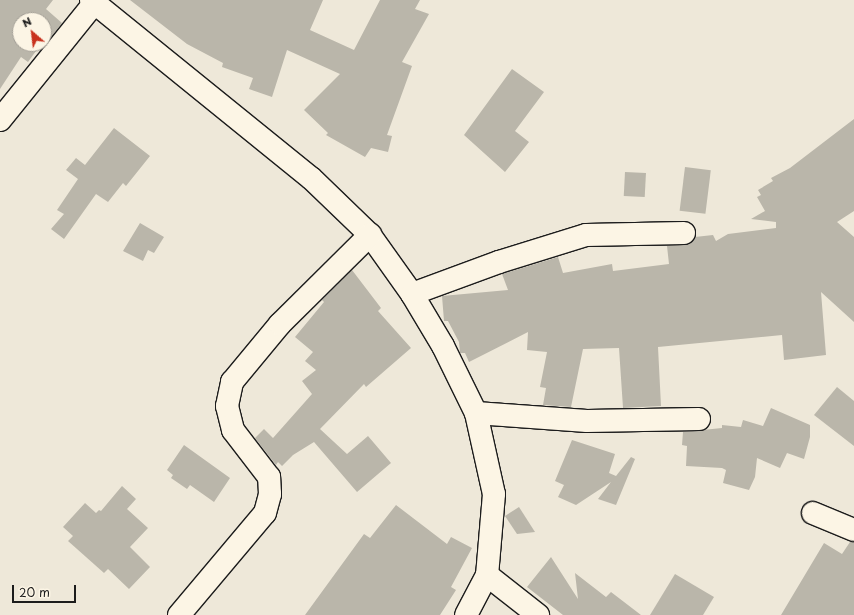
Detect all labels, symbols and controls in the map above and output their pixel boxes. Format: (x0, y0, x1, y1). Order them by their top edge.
north arrow (12, 12, 52, 52)
text: N (19, 12, 34, 31)
scale bar (14, 577, 78, 603)
text: 20 m (19, 583, 50, 601)

